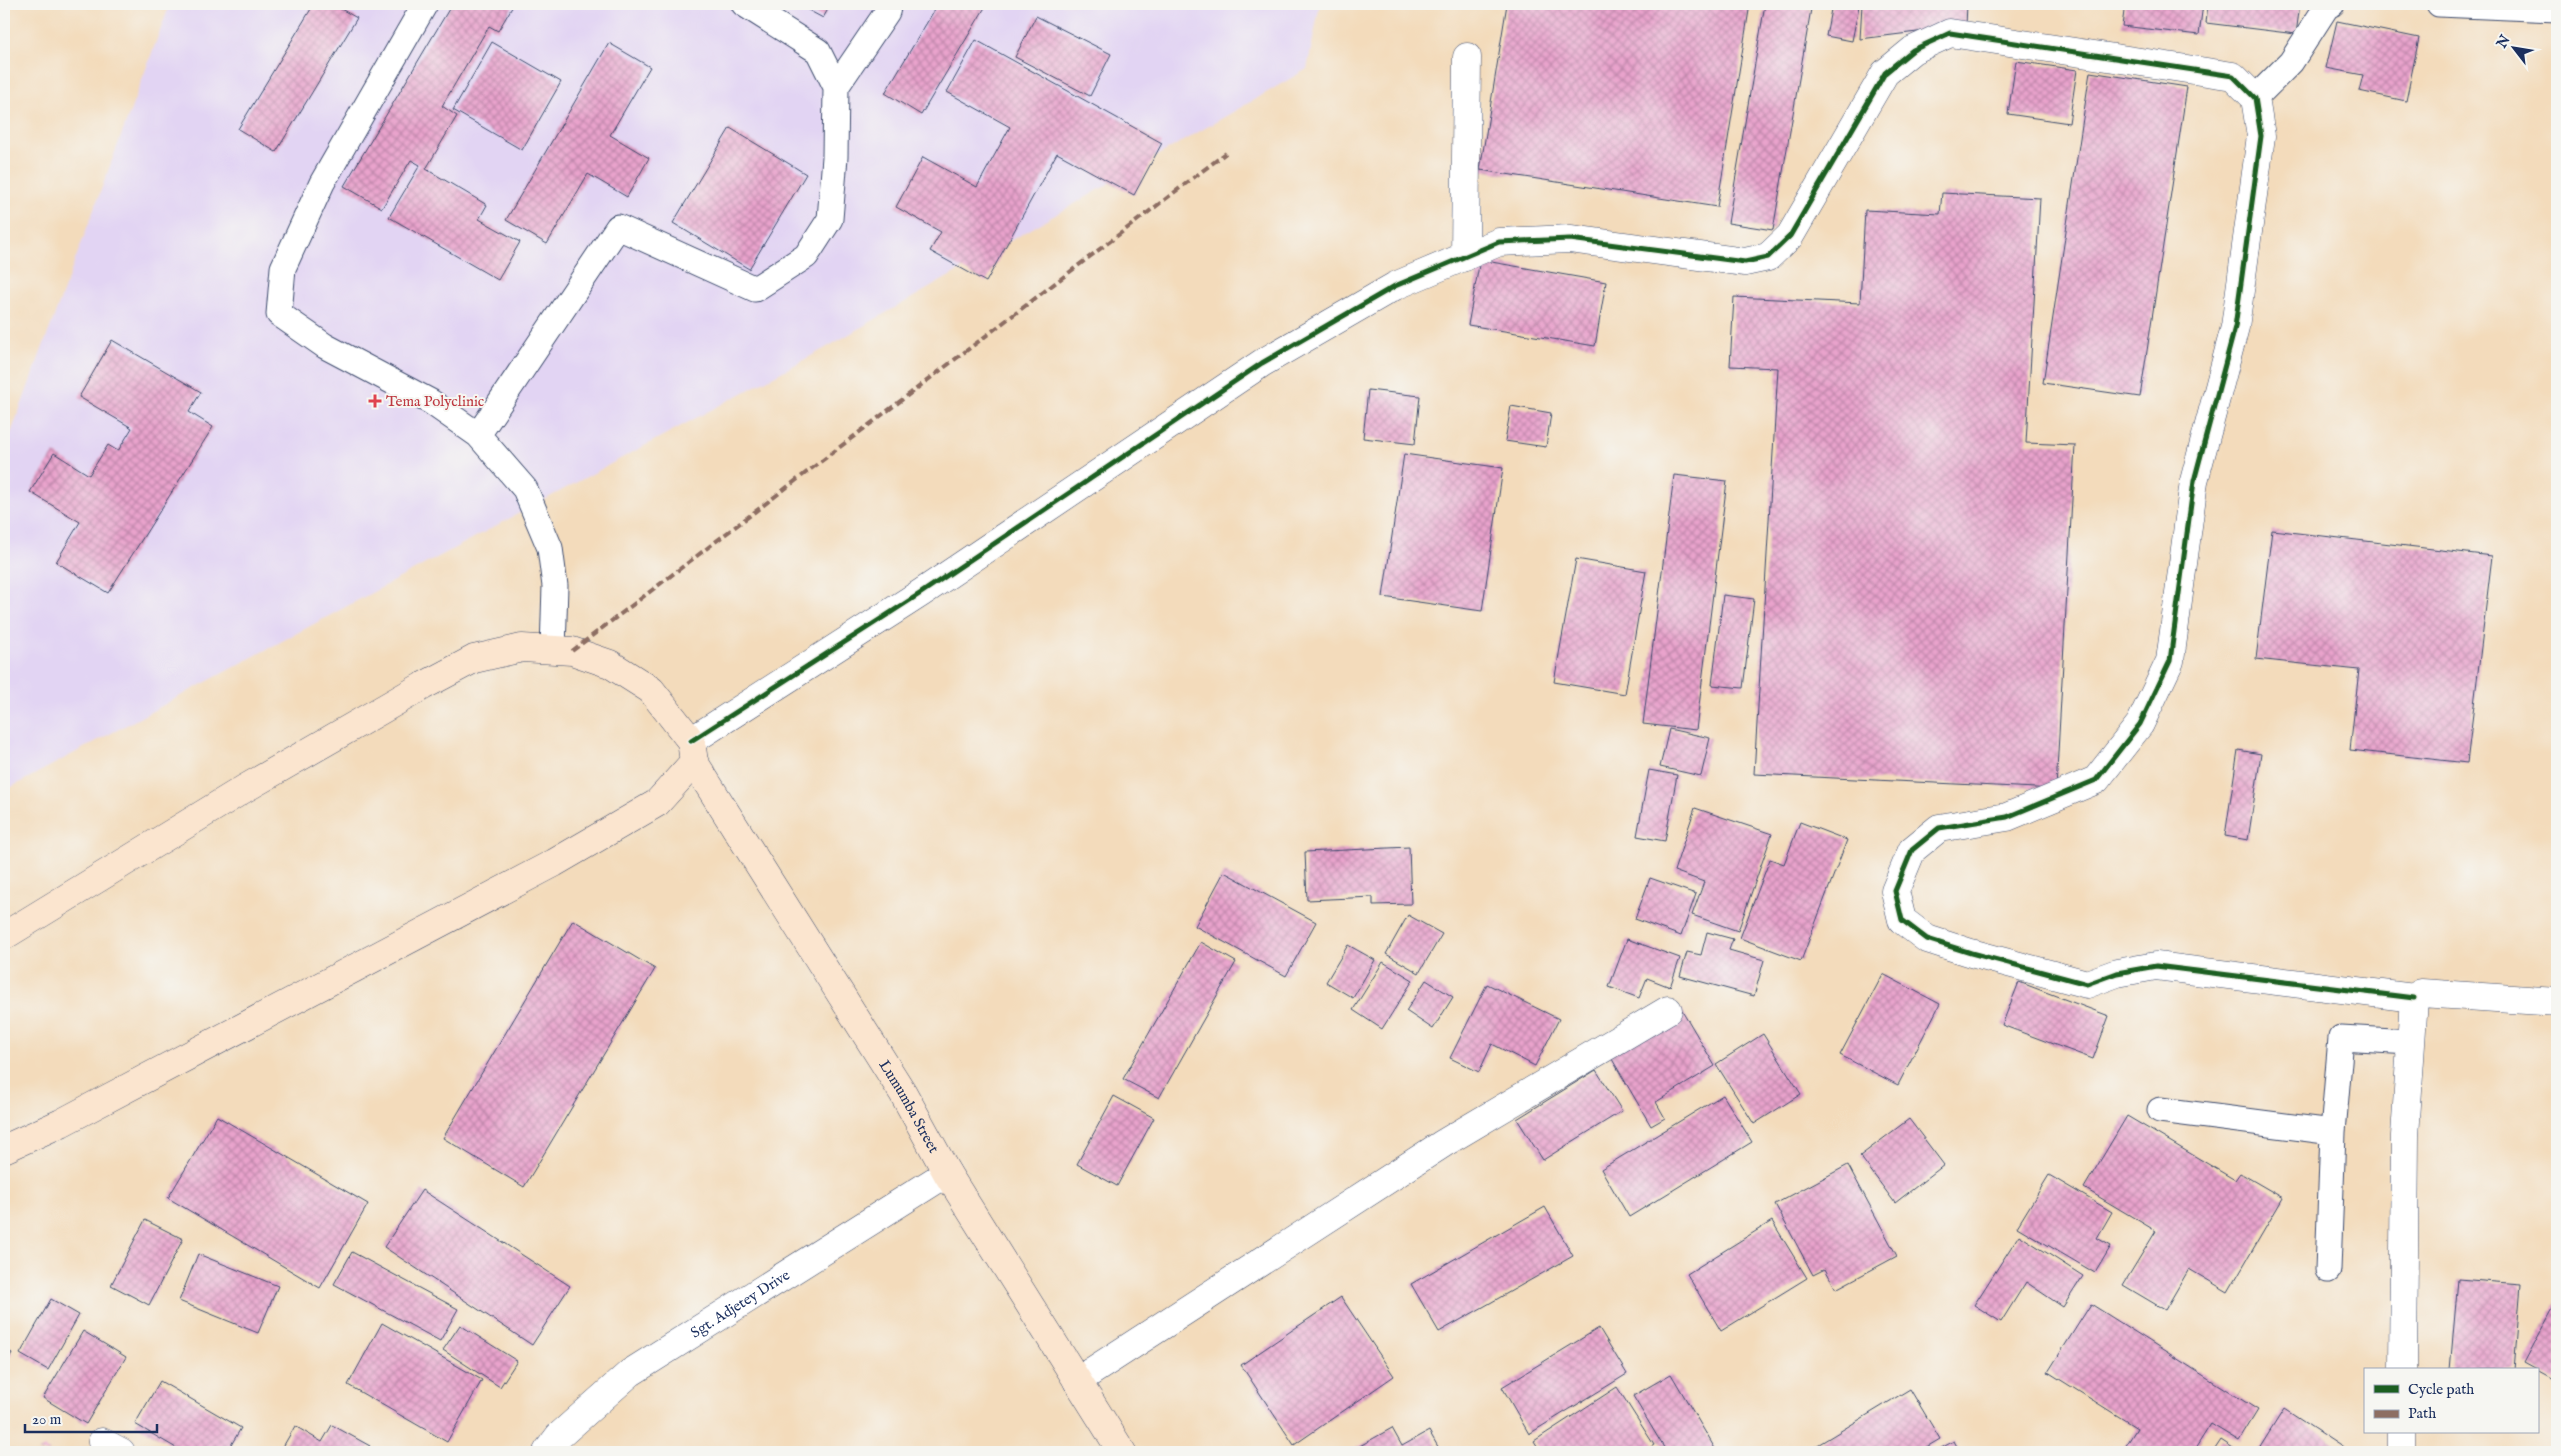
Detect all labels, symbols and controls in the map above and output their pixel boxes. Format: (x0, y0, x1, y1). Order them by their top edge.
north arrow (2488, 22, 2538, 72)
text: N (2492, 32, 2515, 53)
place label: Tema Polyclinic (386, 392, 484, 411)
marker: Tema Polyclinic (368, 394, 382, 408)
street label: Lumumba Street (875, 1057, 943, 1157)
street label: Sgt. Adjetey Drive (687, 1266, 794, 1342)
legend (2364, 1368, 2538, 1434)
text: Cycle path (2408, 1380, 2474, 1399)
scale bar (25, 1401, 158, 1433)
text: Path (2408, 1404, 2436, 1423)
text: 20 m (32, 1410, 62, 1429)

